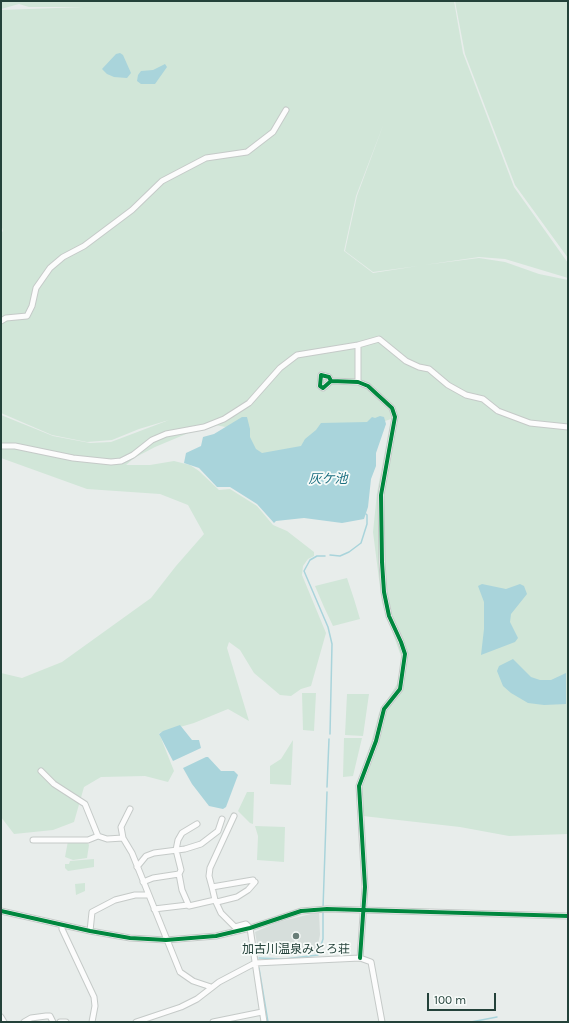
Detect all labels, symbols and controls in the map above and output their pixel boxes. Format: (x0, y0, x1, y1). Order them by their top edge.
water label: 灰ケ池 (309, 471, 347, 487)
marker: 加古川温泉みとろ荘 (291, 931, 301, 941)
place label: 加古川温泉みとろ荘 (242, 943, 350, 957)
scale bar (429, 985, 498, 1011)
text: 100 m (434, 993, 466, 1007)

